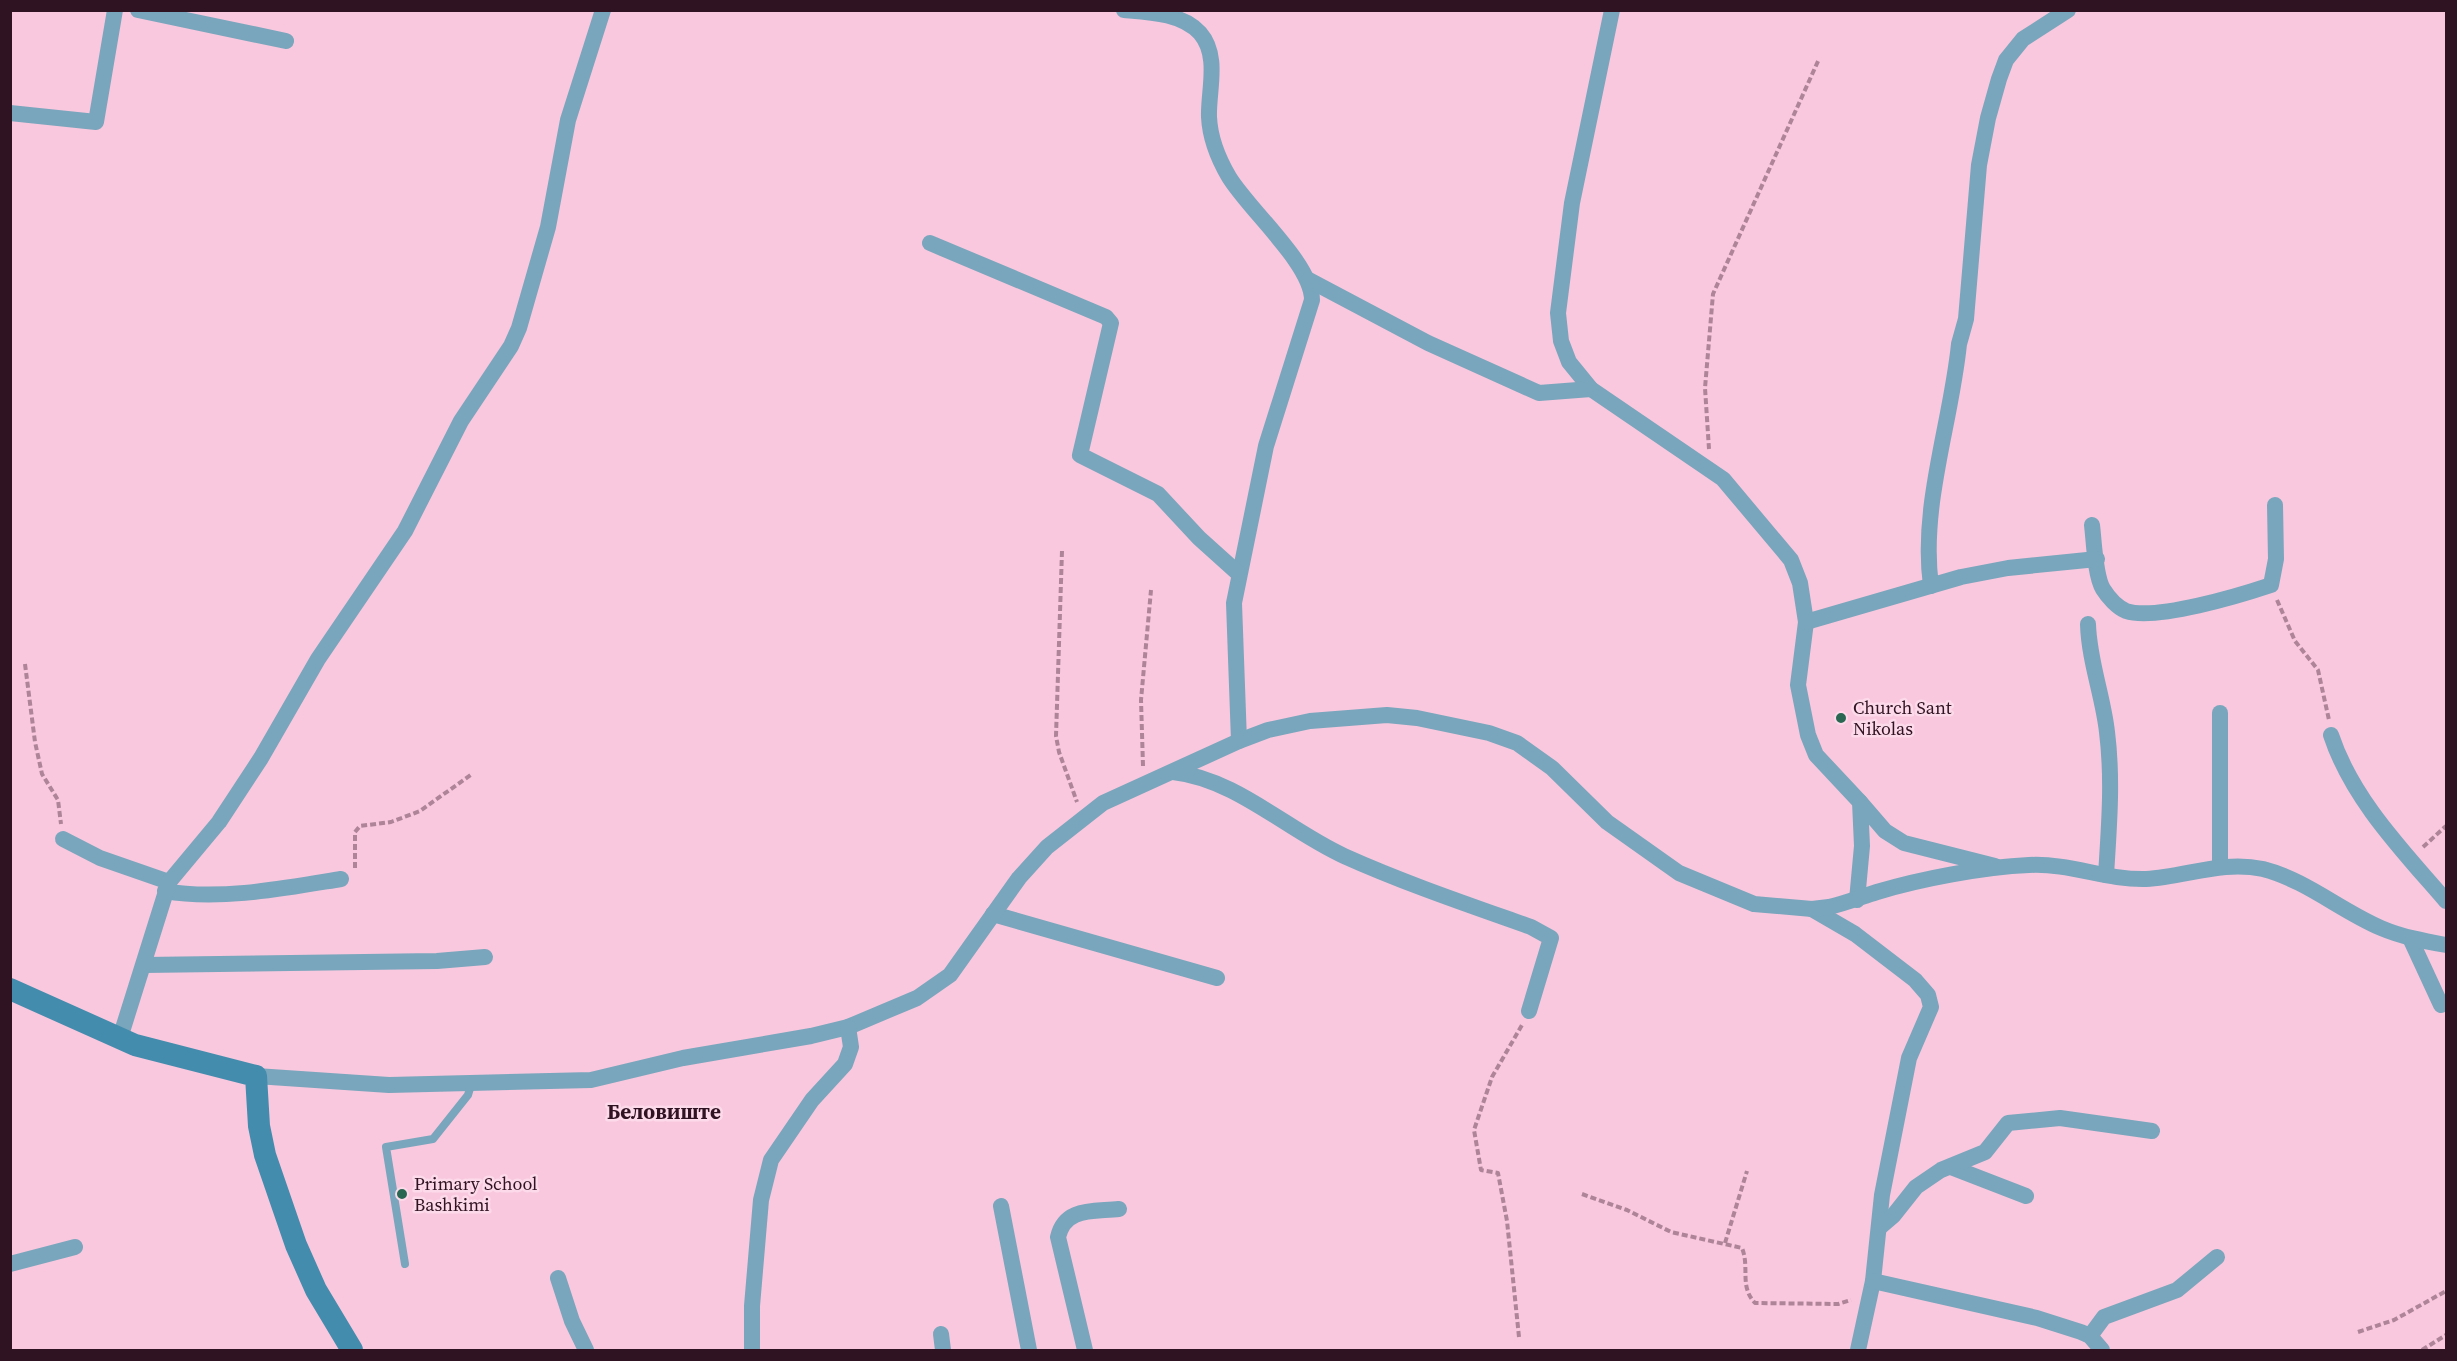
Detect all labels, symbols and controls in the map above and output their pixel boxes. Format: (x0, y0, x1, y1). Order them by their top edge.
place label: Church Sant Nikolas (1853, 695, 1952, 741)
marker: Church Sant Nikolas (1834, 711, 1848, 725)
district label: Беловиште (607, 1097, 721, 1126)
place label: Primary School Bashkimi (414, 1171, 537, 1217)
marker: Primary School Bashkimi (395, 1187, 409, 1201)

